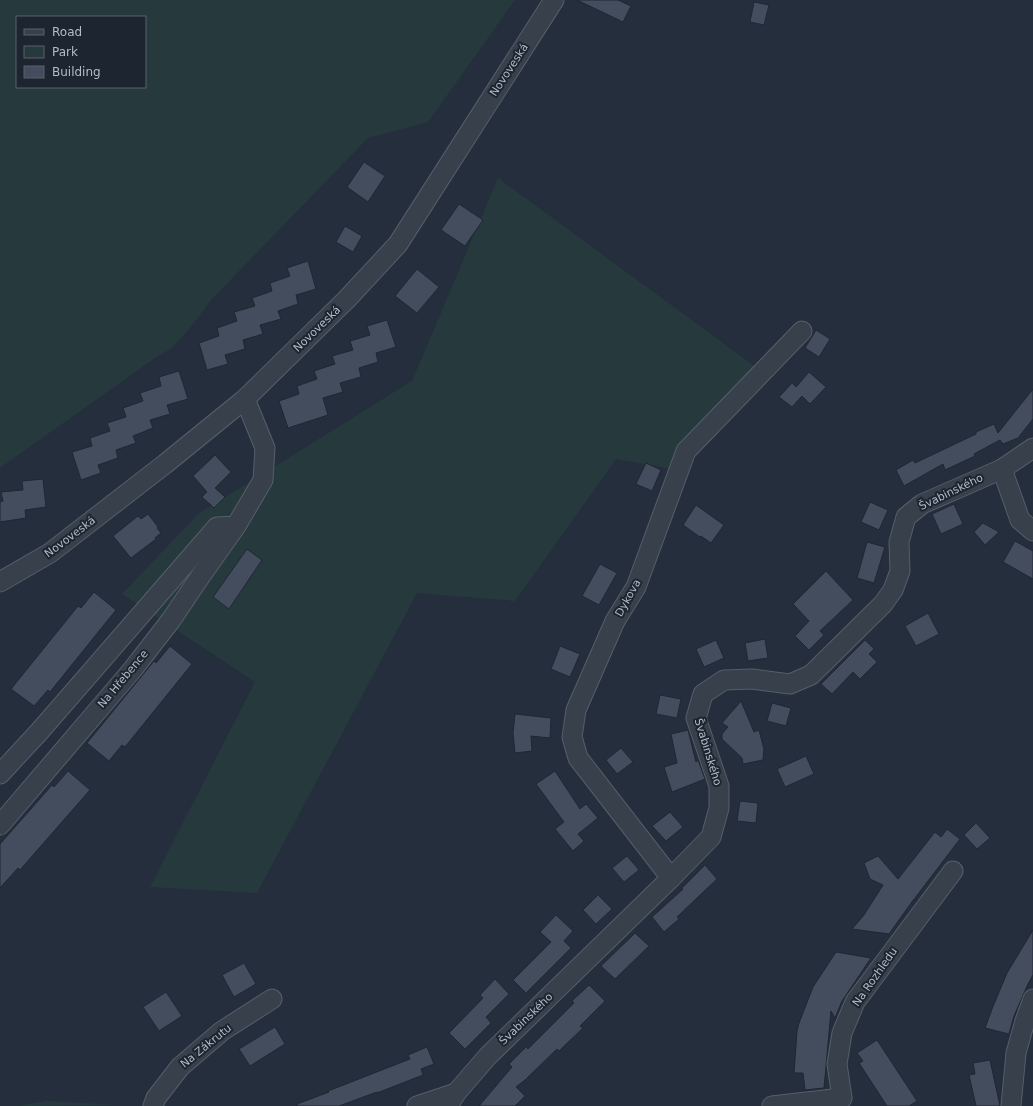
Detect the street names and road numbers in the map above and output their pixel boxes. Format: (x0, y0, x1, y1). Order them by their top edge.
street label: Novoveská (487, 41, 531, 99)
street label: Novoveská (291, 303, 343, 355)
street label: Švabinského (917, 471, 985, 513)
street label: Novoveská (42, 514, 98, 560)
street label: Dykova (612, 577, 644, 619)
street label: Na Hřebence (95, 647, 151, 710)
street label: Švabinského (692, 717, 724, 787)
street label: Na Rozhledu (850, 945, 900, 1009)
street label: Švabinského (497, 990, 556, 1048)
street label: Na Zákrutu (178, 1021, 234, 1071)

